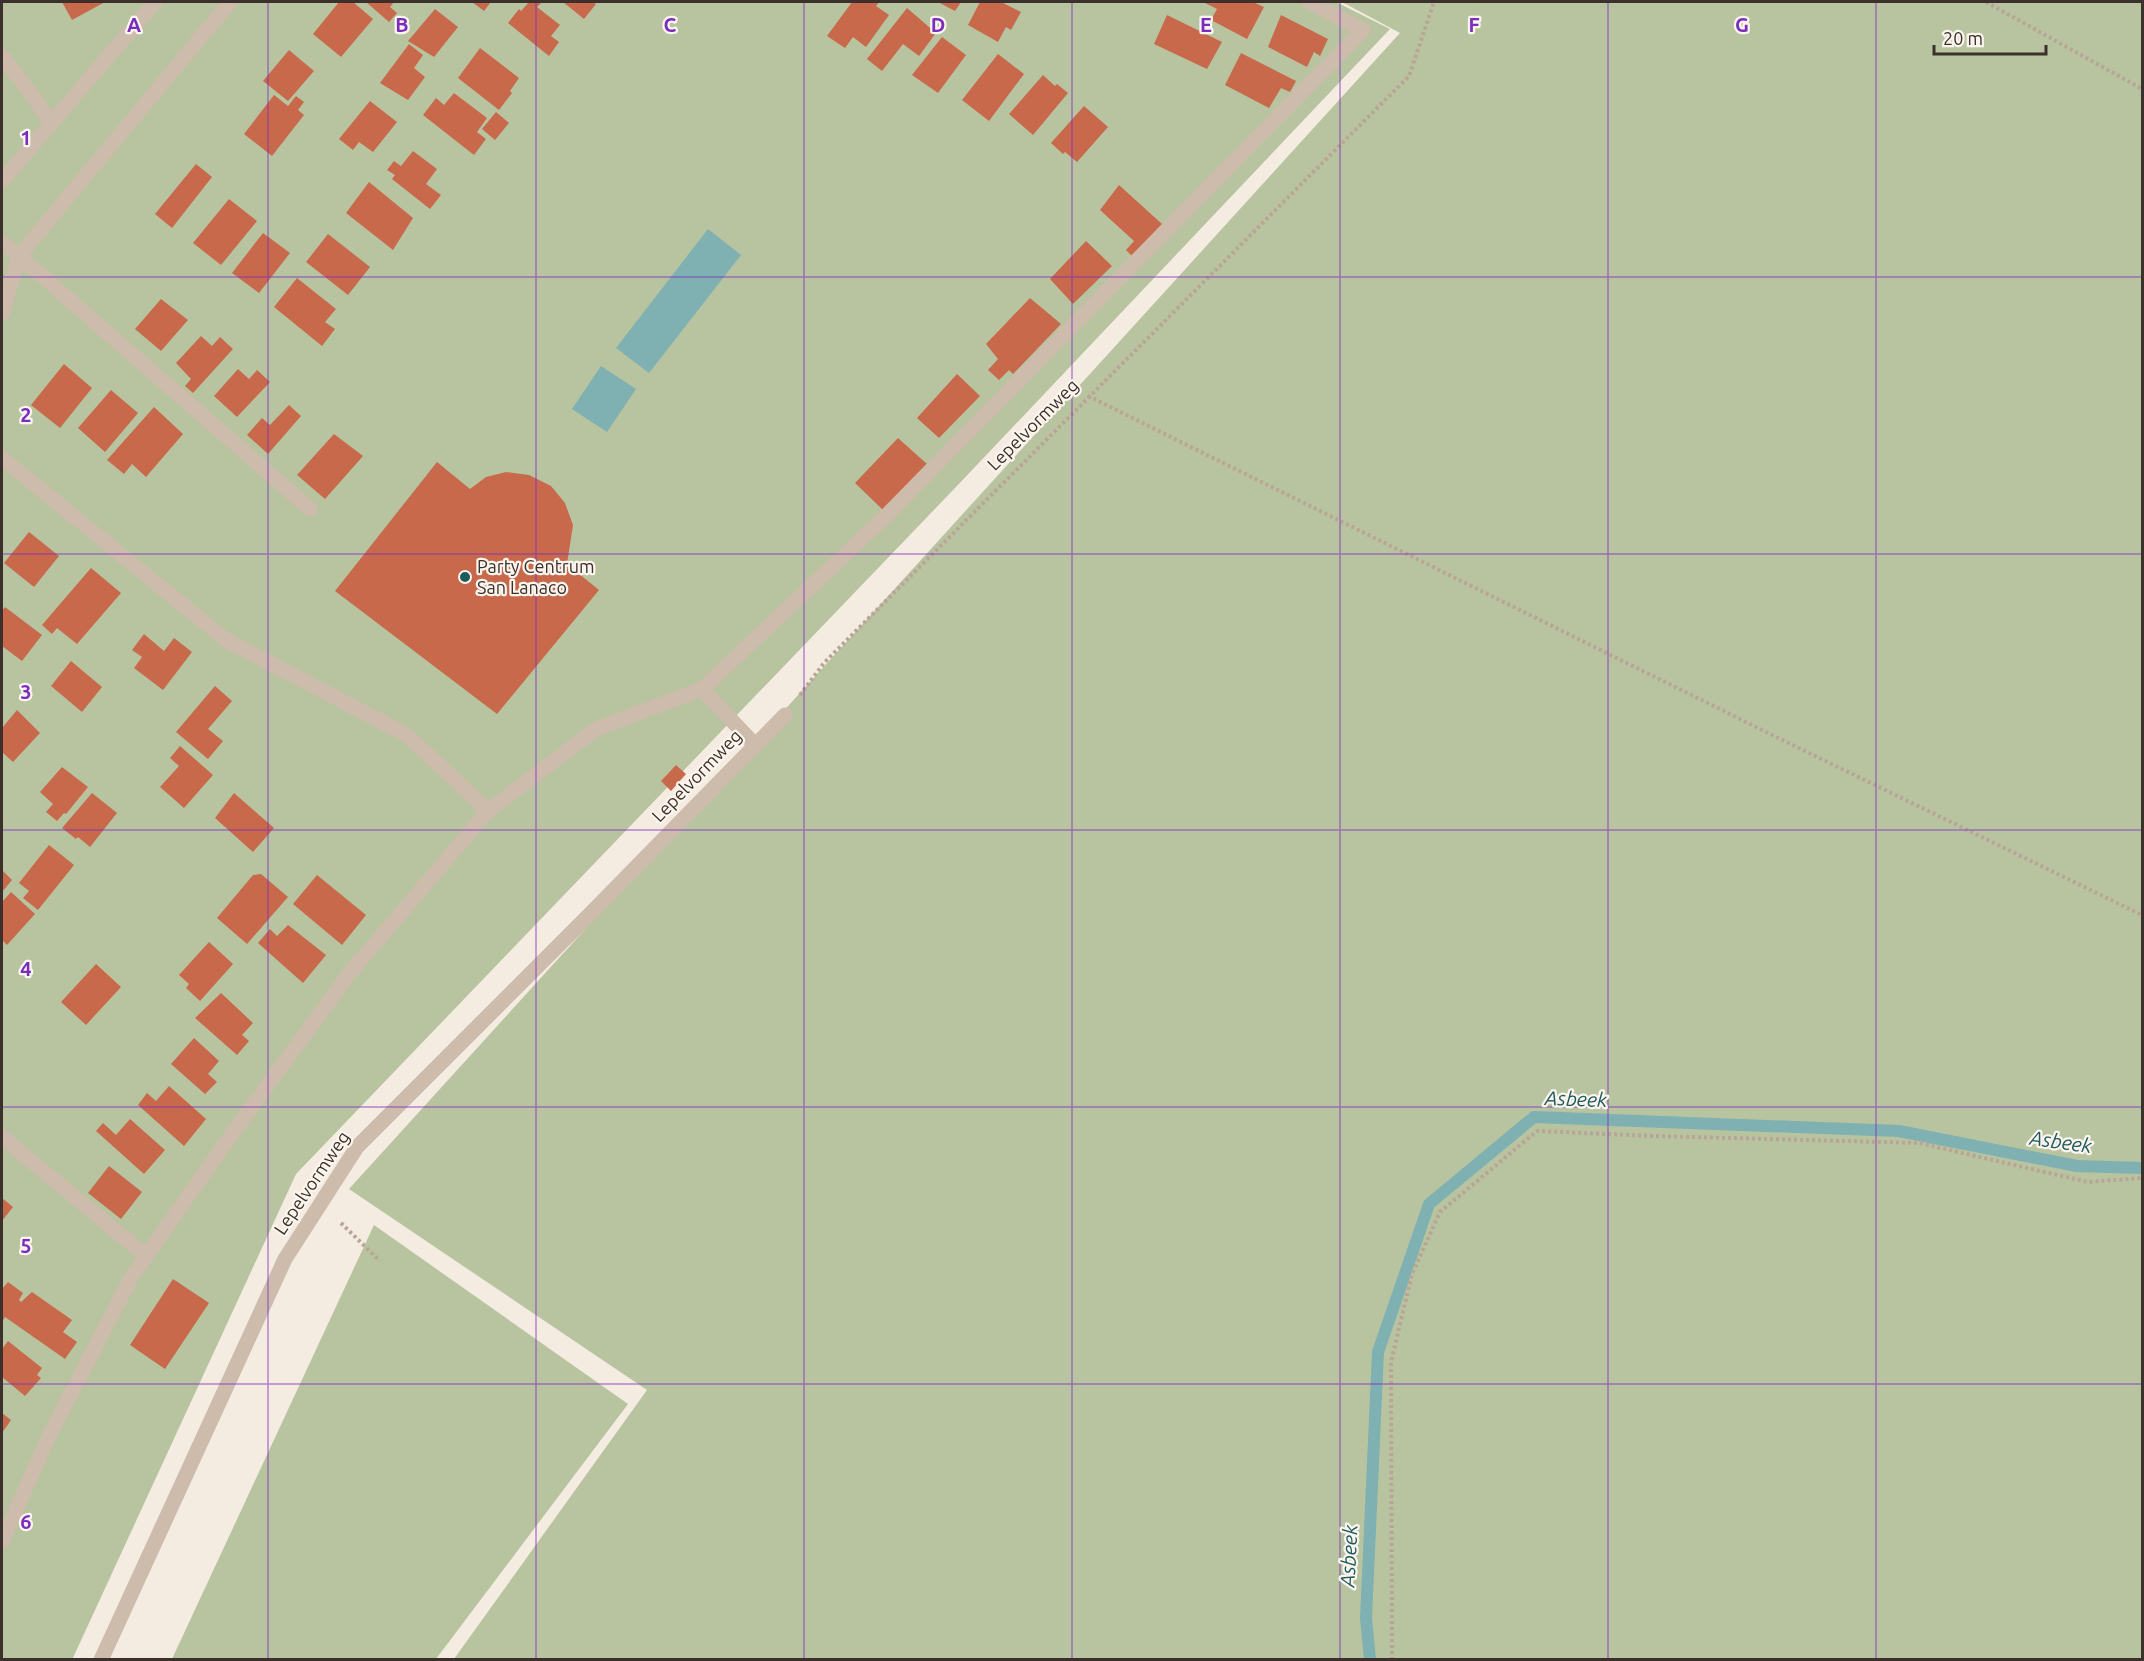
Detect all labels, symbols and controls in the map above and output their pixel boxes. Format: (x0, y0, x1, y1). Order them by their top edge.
text: A (127, 13, 141, 36)
text: B (395, 13, 409, 36)
text: C (664, 13, 677, 36)
text: D (931, 13, 945, 36)
text: E (1200, 13, 1212, 36)
text: F (1468, 13, 1480, 36)
text: G (1735, 13, 1749, 36)
scale bar (1934, 18, 2046, 56)
text: 20 m (1943, 28, 1983, 48)
text: 1 (20, 126, 32, 149)
street label: Lepelvormweg (983, 375, 1082, 474)
text: 2 (20, 403, 32, 426)
place label: Party Centrum San Lanaco (477, 556, 595, 597)
marker: Party Centrum San Lanaco (458, 570, 472, 584)
text: 3 (20, 680, 32, 703)
street label: Lepelvormweg (647, 725, 745, 825)
text: 4 (20, 957, 32, 980)
water label: Asbeek (1543, 1086, 1608, 1111)
water label: Asbeek (2027, 1126, 2094, 1157)
street label: Lepelvormweg (269, 1127, 353, 1238)
text: 5 (20, 1234, 32, 1257)
text: 6 (20, 1510, 32, 1533)
water label: Asbeek (1335, 1523, 1362, 1589)

